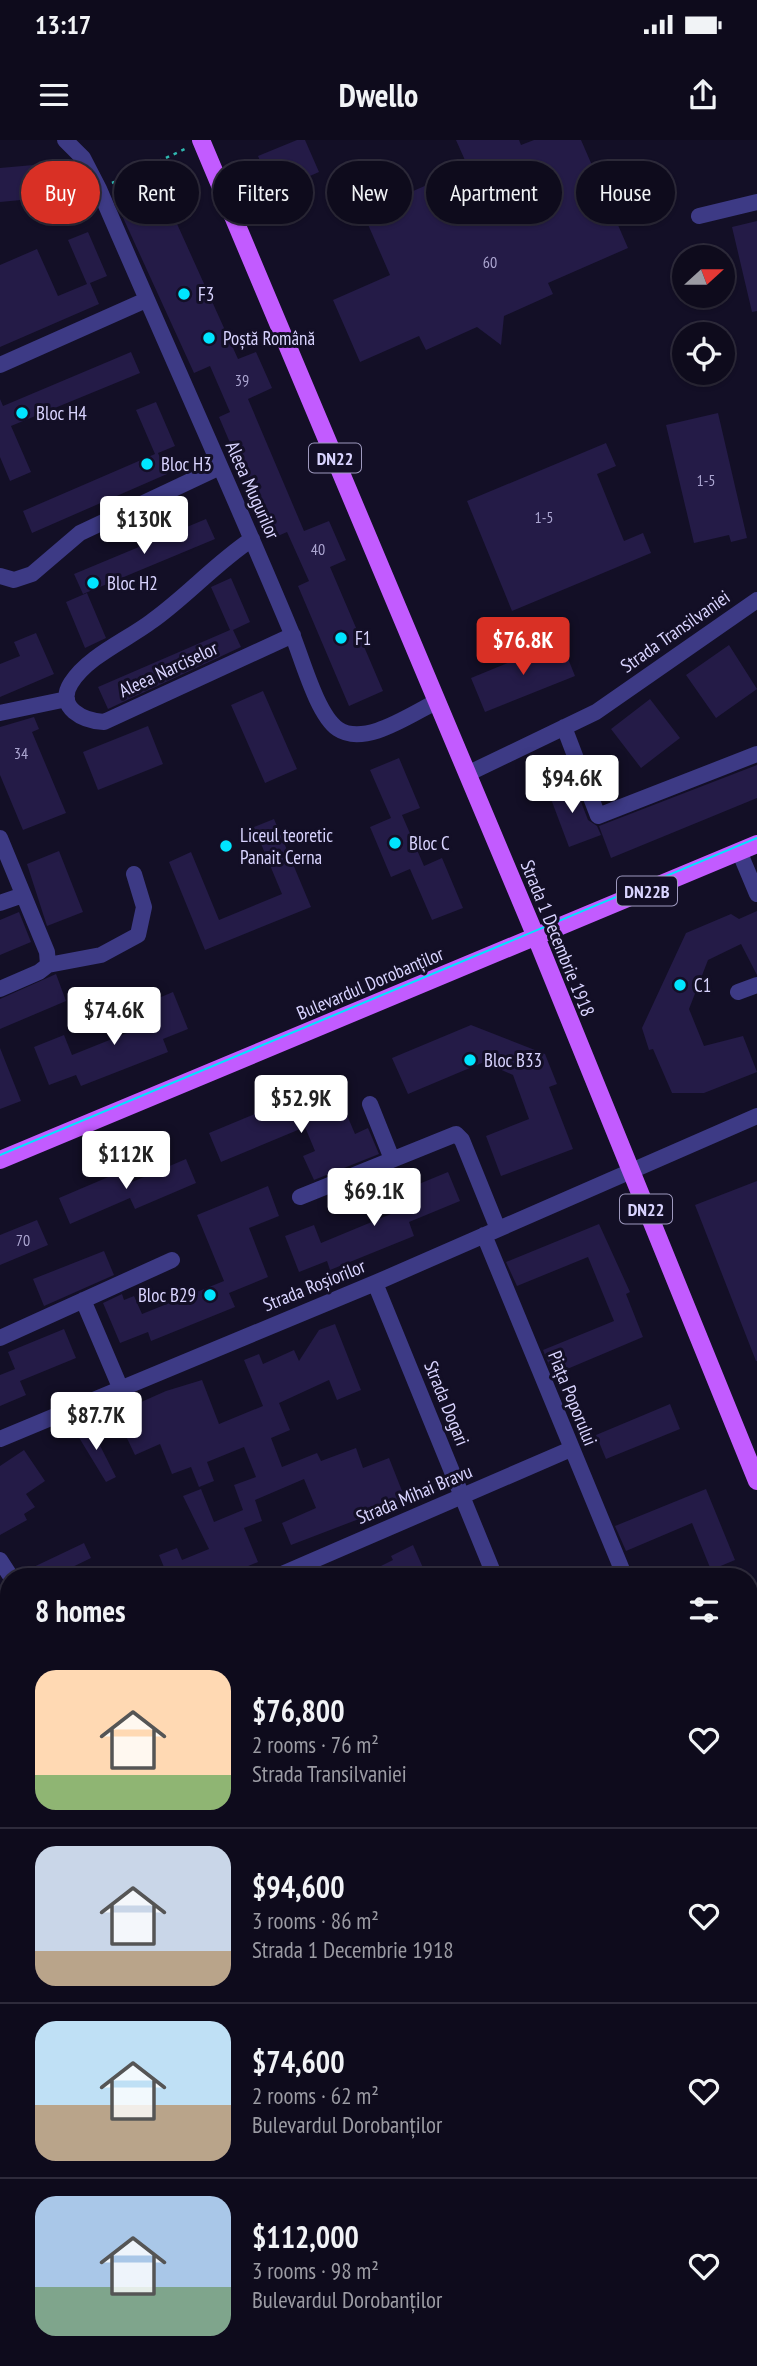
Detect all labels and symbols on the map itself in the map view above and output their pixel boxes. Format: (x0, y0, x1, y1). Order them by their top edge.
north arrow (672, 245, 735, 308)
house number: 60 (483, 252, 497, 272)
place label: F3 (198, 282, 214, 306)
marker: F3 (176, 286, 192, 302)
place label: Poștă Română (223, 326, 315, 350)
marker: Poștă Română (201, 330, 217, 346)
house number: 39 (235, 370, 249, 390)
place label: Bloc H4 (36, 401, 87, 425)
marker: Bloc H4 (14, 405, 30, 421)
street label: Aleea Mugurilor (221, 437, 286, 543)
road number: DN22 (309, 444, 361, 472)
place label: Bloc H3 (161, 452, 212, 476)
marker: Bloc H3 (139, 456, 155, 472)
house number: 1-5 (696, 470, 716, 490)
pin: $130K (95, 496, 193, 556)
house number: 1-5 (534, 507, 554, 527)
house number: 40 (311, 539, 325, 559)
place label: Bloc H2 (107, 571, 158, 595)
marker: Bloc H2 (85, 575, 101, 591)
street label: Strada Transilvaniei (616, 584, 734, 678)
pin: $76.8K (466, 617, 580, 677)
place label: F1 (355, 626, 371, 650)
marker: F1 (333, 630, 349, 646)
street label: Aleea Narciselor (115, 635, 222, 702)
house number: 34 (14, 743, 28, 763)
pin: $94.6K (515, 756, 629, 815)
place label: Liceul teoretic Panait Cerna (240, 823, 333, 869)
place label: Bloc C (409, 831, 450, 855)
marker: Bloc C (387, 835, 403, 851)
marker: Liceul teoretic Panait Cerna (218, 838, 234, 854)
street label: Strada 1 Decembrie 1918 (516, 856, 600, 1020)
road number: DN22B (617, 876, 677, 906)
street label: Bulevardul Dorobanților (293, 941, 448, 1025)
place label: C1 (694, 973, 711, 997)
marker: C1 (672, 977, 688, 993)
pin: $74.6K (57, 988, 171, 1047)
place label: Bloc B33 (484, 1048, 542, 1072)
marker: Bloc B33 (462, 1052, 478, 1068)
pin: $52.9K (244, 1076, 358, 1135)
pin: $112K (77, 1132, 175, 1191)
pin: $69.1K (317, 1168, 431, 1228)
road number: DN22 (620, 1194, 672, 1224)
house number: 70 (16, 1230, 30, 1250)
street label: Strada Roșiorilor (259, 1253, 370, 1316)
place label: Bloc B29 (138, 1283, 196, 1307)
marker: Bloc B29 (202, 1287, 218, 1303)
street label: Piața Poporului (543, 1347, 603, 1449)
street label: Strada Dogari (419, 1357, 475, 1449)
pin: $87.7K (39, 1392, 153, 1452)
street label: Strada Mihai Bravu (352, 1459, 476, 1529)

